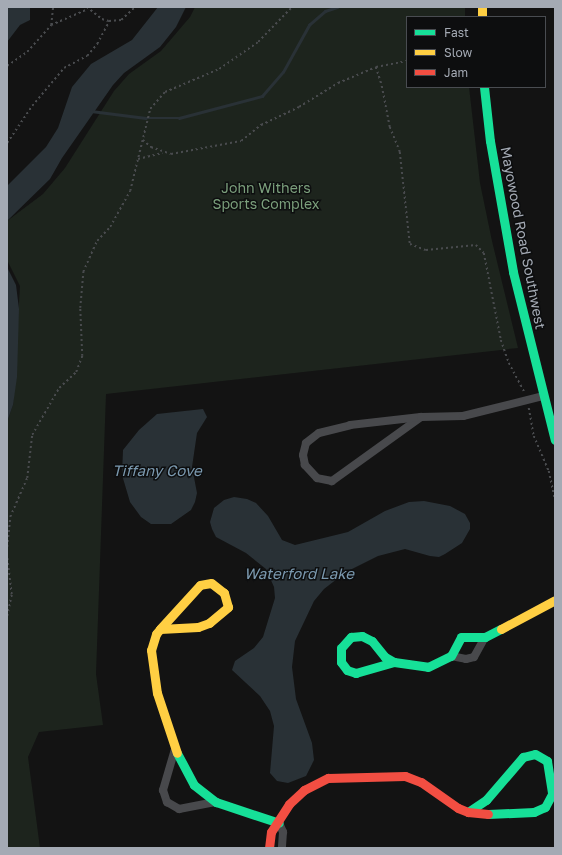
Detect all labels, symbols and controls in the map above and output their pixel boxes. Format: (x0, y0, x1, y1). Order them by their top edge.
legend (406, 16, 546, 88)
text: Fast (444, 25, 469, 40)
text: Slow (444, 45, 472, 60)
text: Jam (444, 65, 468, 80)
street label: Mayowood Road Southwest (497, 145, 549, 331)
park label: John Withers Sports Complex (212, 180, 320, 212)
water label: Tiffany Cove (112, 462, 202, 480)
water label: Waterford Lake (244, 565, 354, 583)

